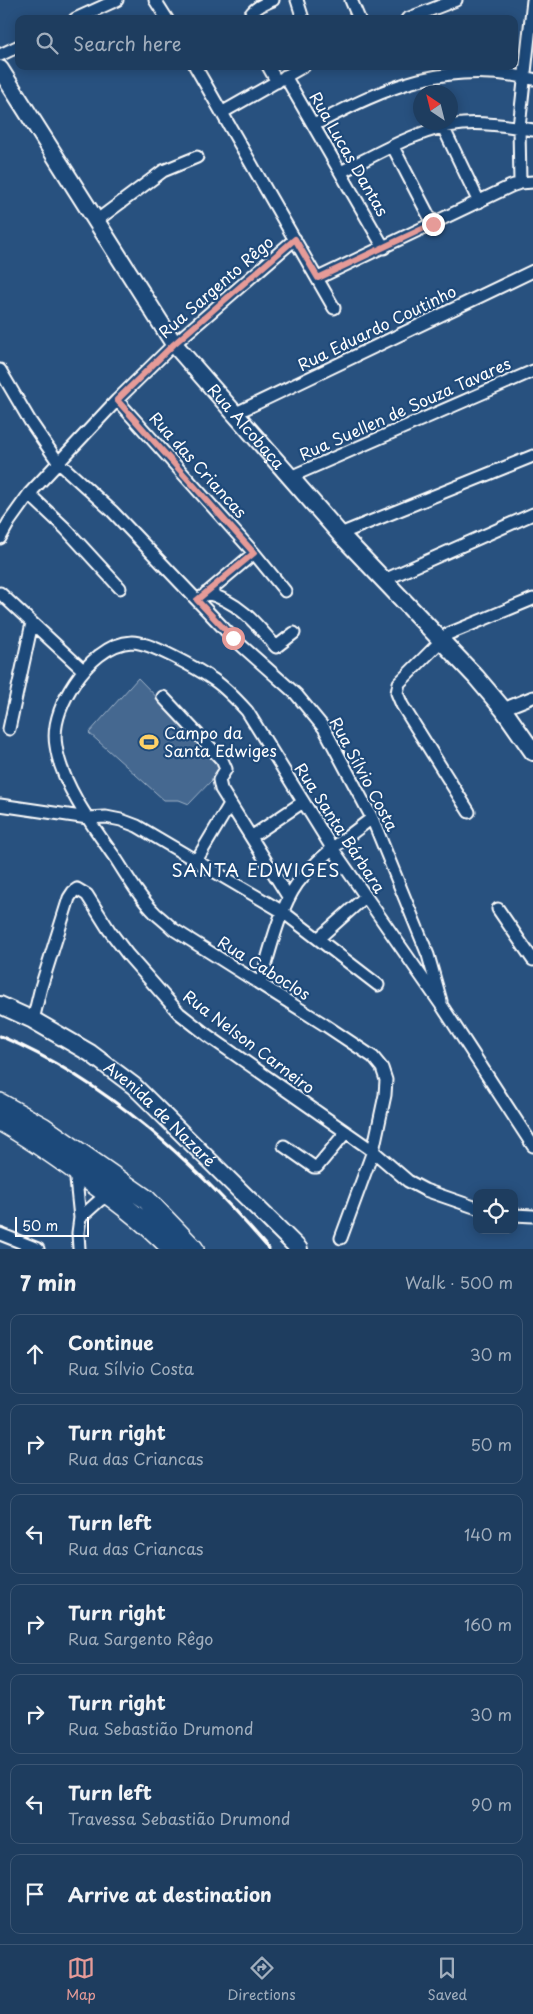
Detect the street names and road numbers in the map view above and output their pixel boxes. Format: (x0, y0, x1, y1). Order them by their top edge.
street label: Rua Lucas Dantas (304, 87, 395, 220)
street label: Rua Sargento Rêgo (153, 229, 278, 343)
street label: Rua Eduardo Coutinho (293, 278, 460, 376)
street label: Rua Suellen de Souza Tavares (295, 351, 514, 466)
street label: Rua Alcobaça (203, 378, 291, 474)
street label: Rua das Criancas (144, 406, 253, 523)
street label: Rua Sílvio Costa (325, 712, 405, 835)
street label: Rua Santa Bárbara (290, 758, 392, 897)
street label: Rua Caboclos (214, 929, 315, 1005)
street label: Rua Nelson Carneiro (179, 984, 321, 1099)
street label: Avenida de Nazaré (99, 1055, 222, 1172)

